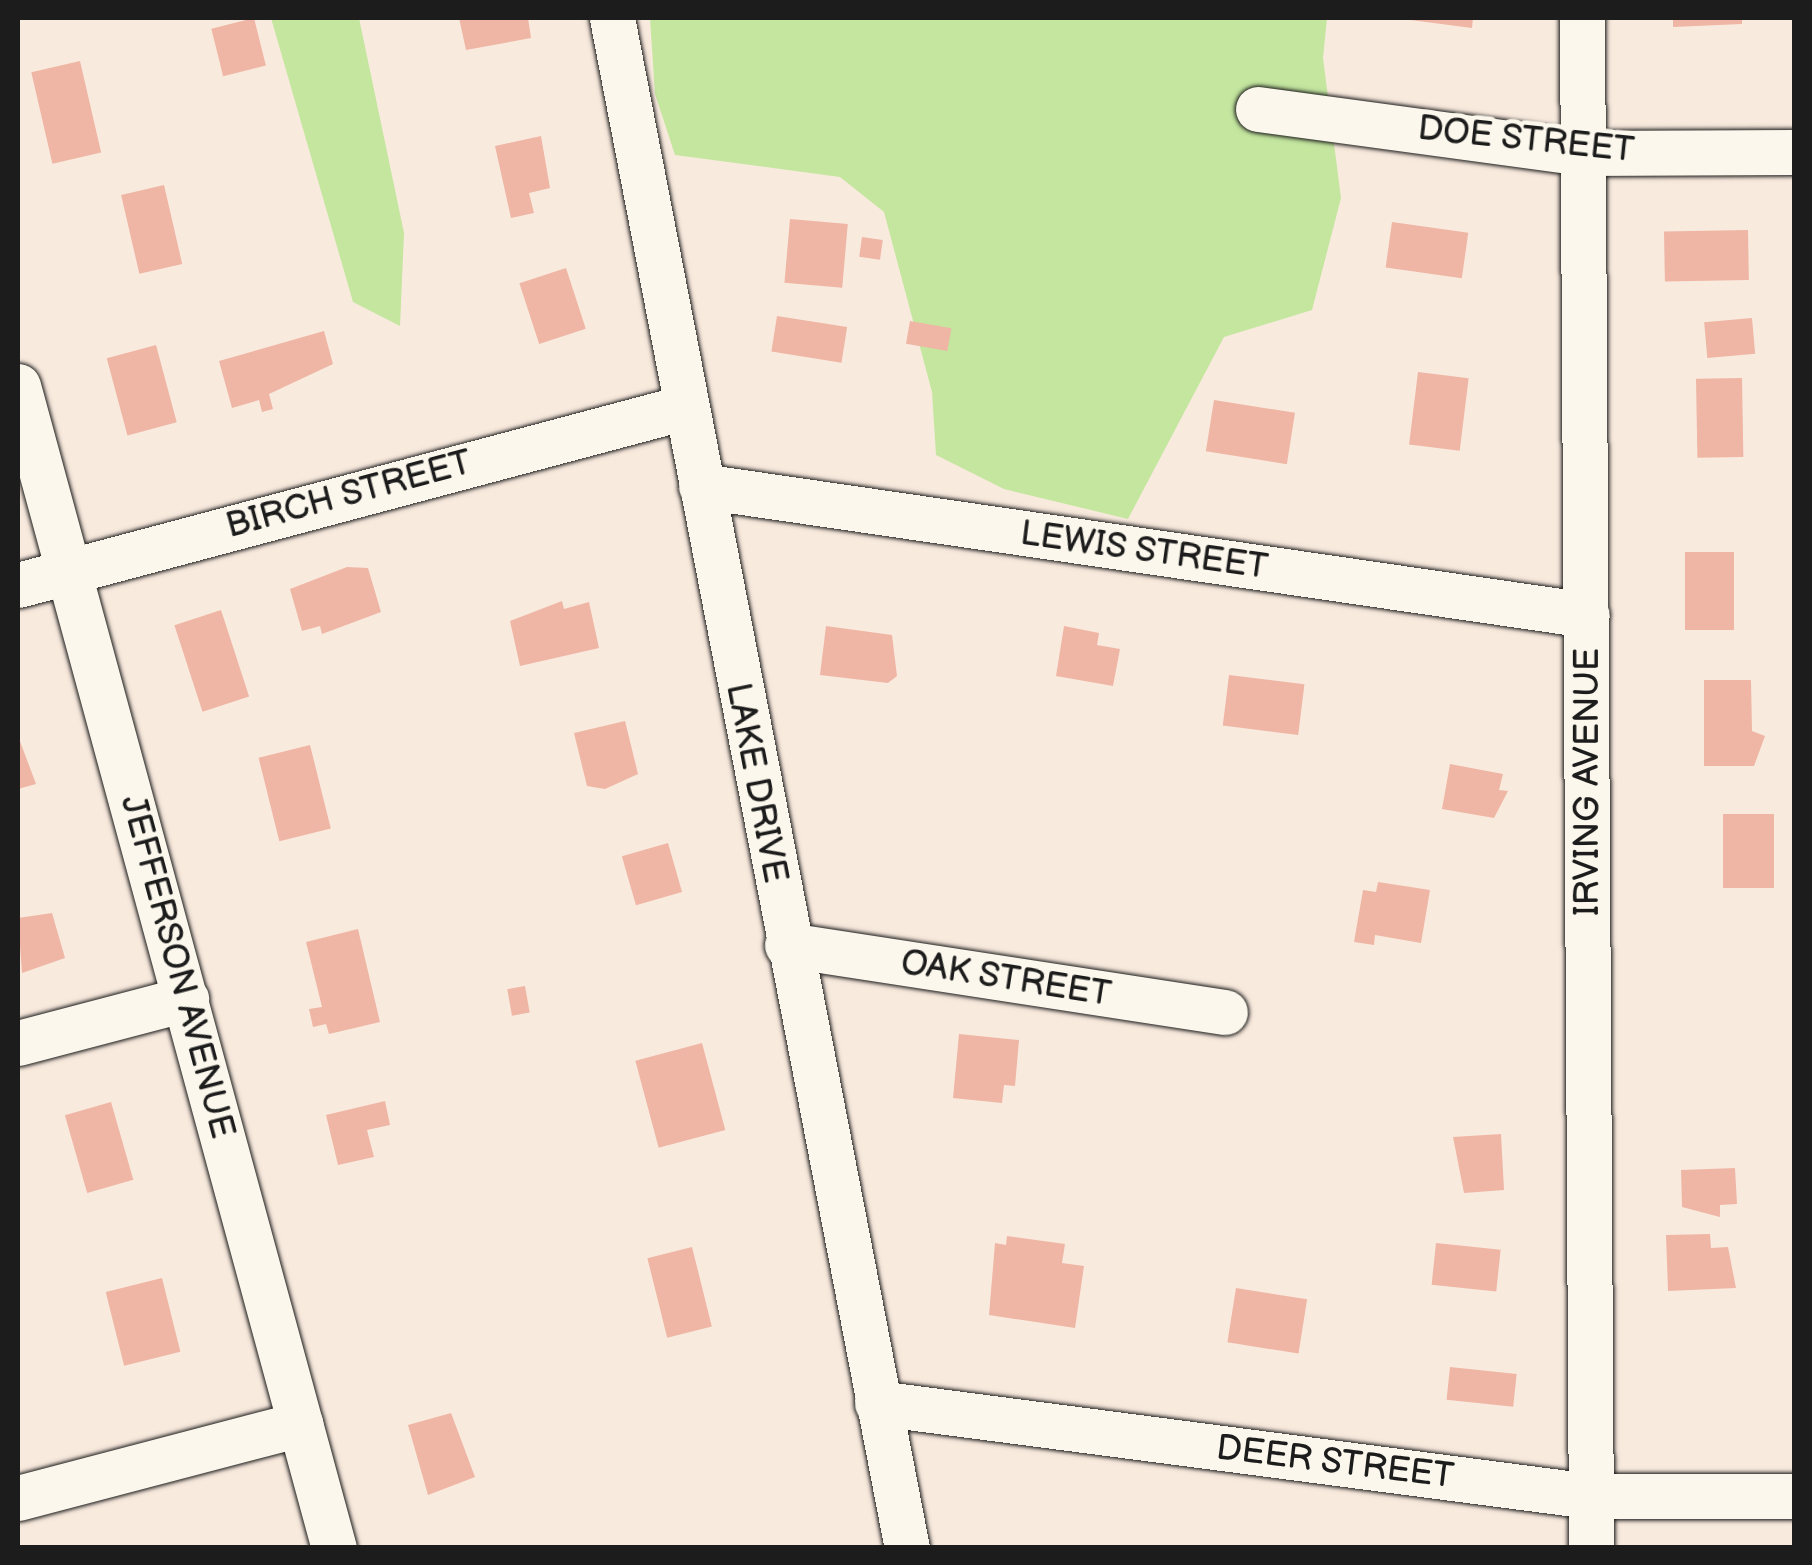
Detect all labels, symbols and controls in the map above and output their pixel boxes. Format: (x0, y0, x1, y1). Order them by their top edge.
street label: DOE STREET (1415, 108, 1637, 172)
street label: BIRCH STREET (221, 442, 477, 548)
street label: LEWIS STREET (1017, 513, 1271, 589)
street label: IRVING AVENUE (1567, 648, 1609, 916)
street label: LAKE DRIVE (716, 680, 796, 886)
street label: JEFFERSON AVENUE (111, 791, 243, 1143)
street label: OAK STREET (898, 942, 1114, 1016)
street label: DEER STREET (1214, 1428, 1456, 1498)

